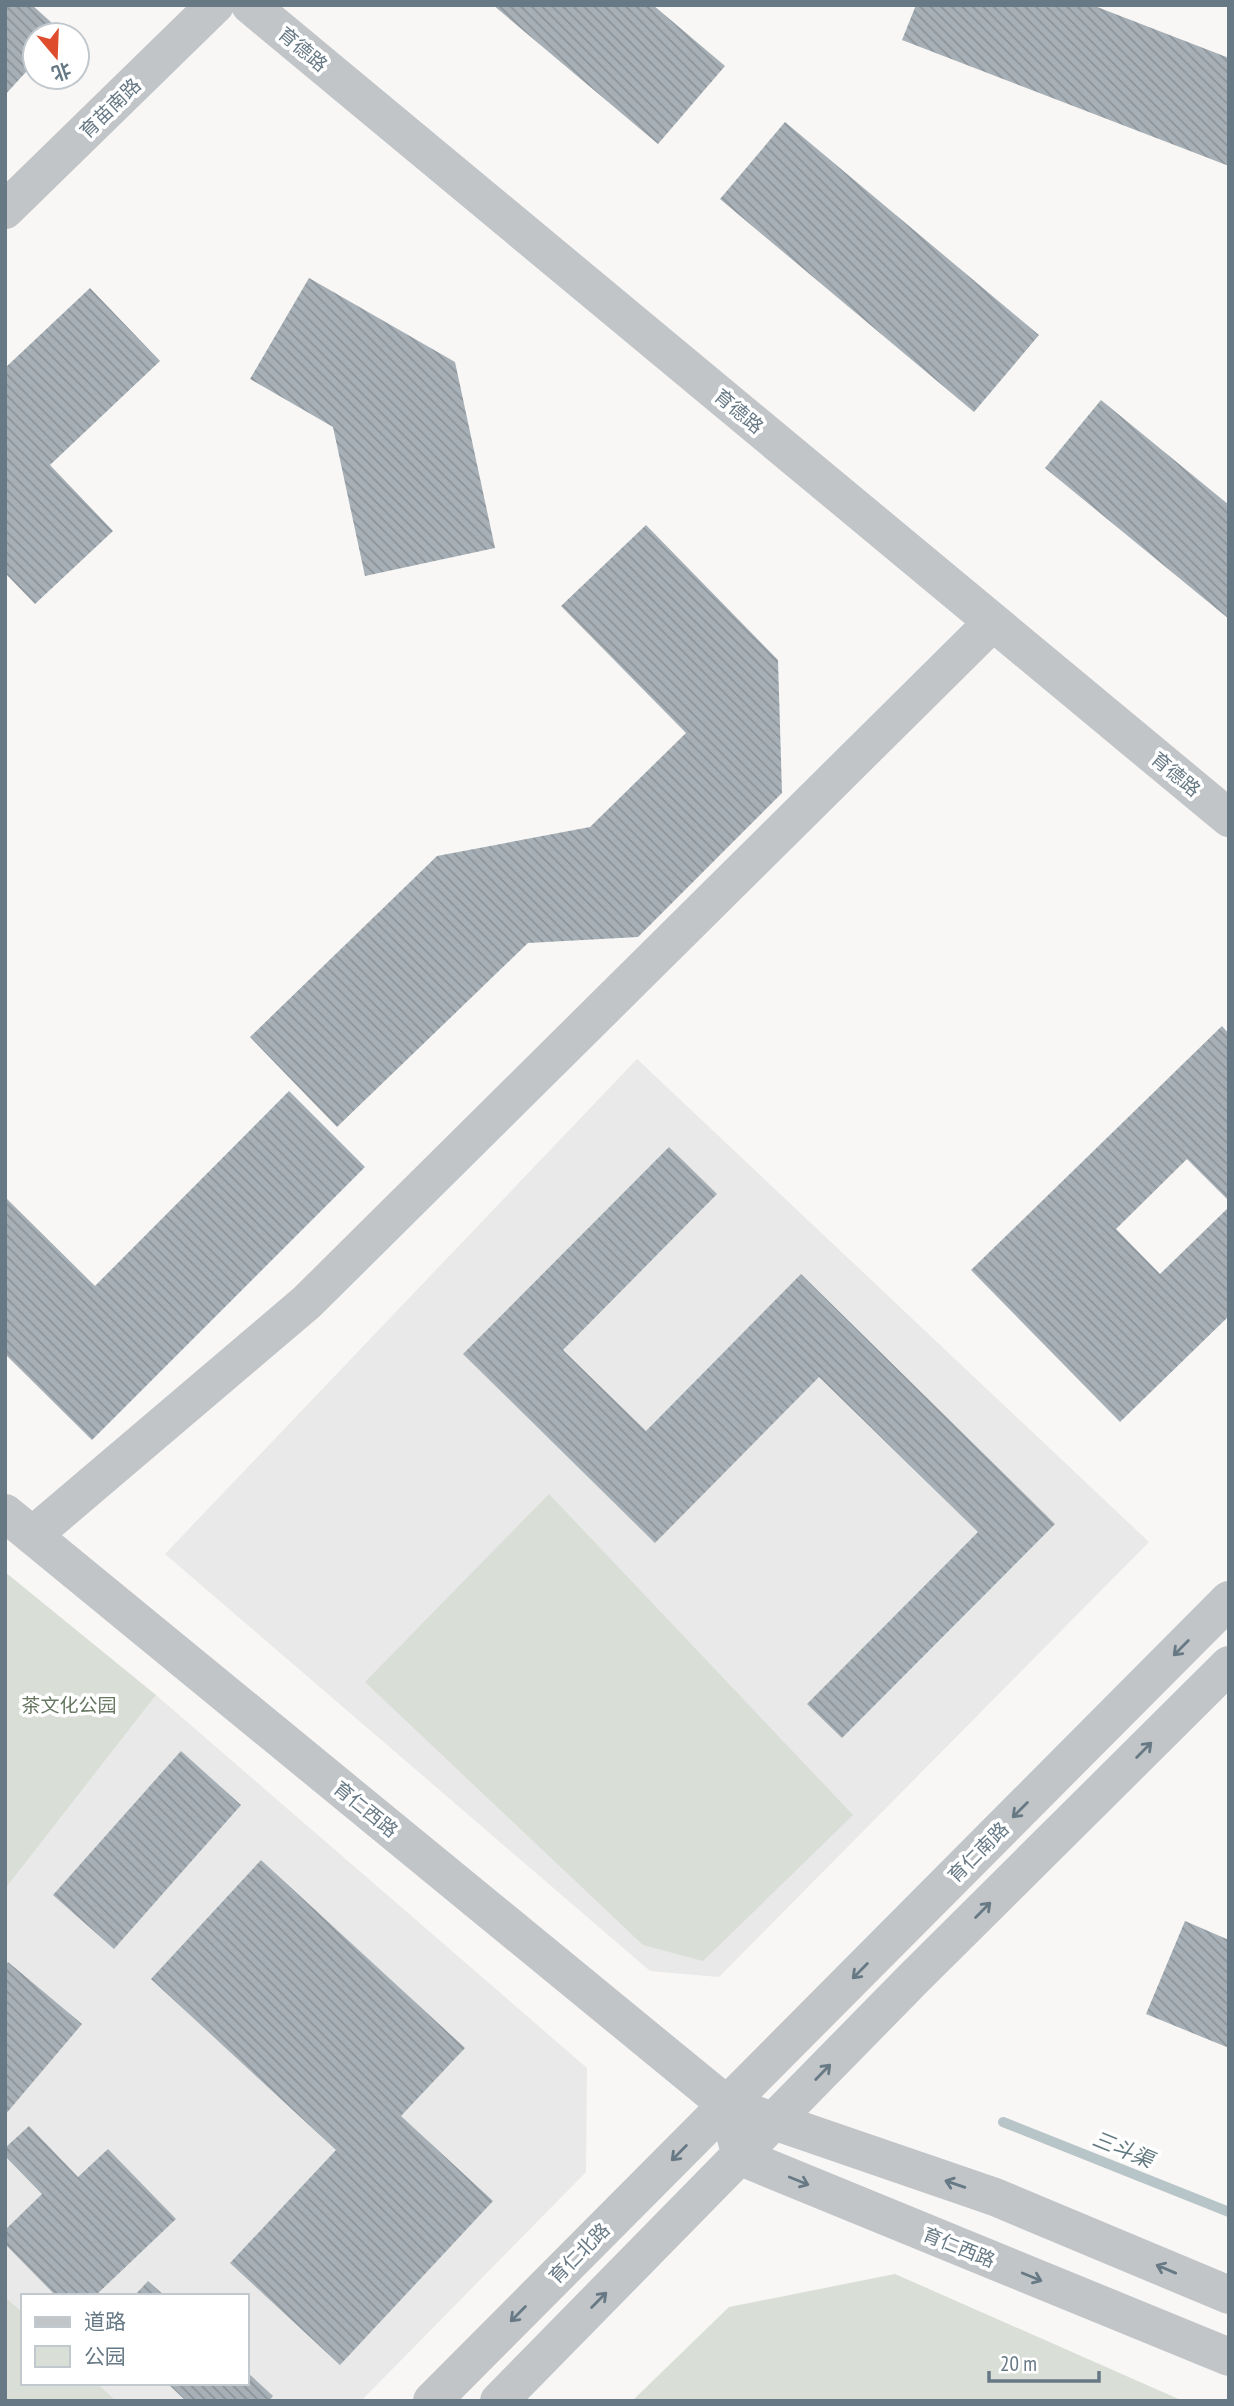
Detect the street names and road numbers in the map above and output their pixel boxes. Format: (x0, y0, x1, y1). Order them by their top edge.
street label: 育德路 (273, 21, 333, 77)
street label: 育苗南路 (74, 73, 146, 143)
street label: 育德路 (709, 383, 769, 439)
street label: 育德路 (1146, 746, 1206, 802)
street label: 育仁西路 (329, 1776, 403, 1842)
street label: 育仁南路 (943, 1817, 1013, 1887)
street label: 育仁北路 (544, 2218, 614, 2288)
street label: 育仁西路 (919, 2222, 999, 2272)

